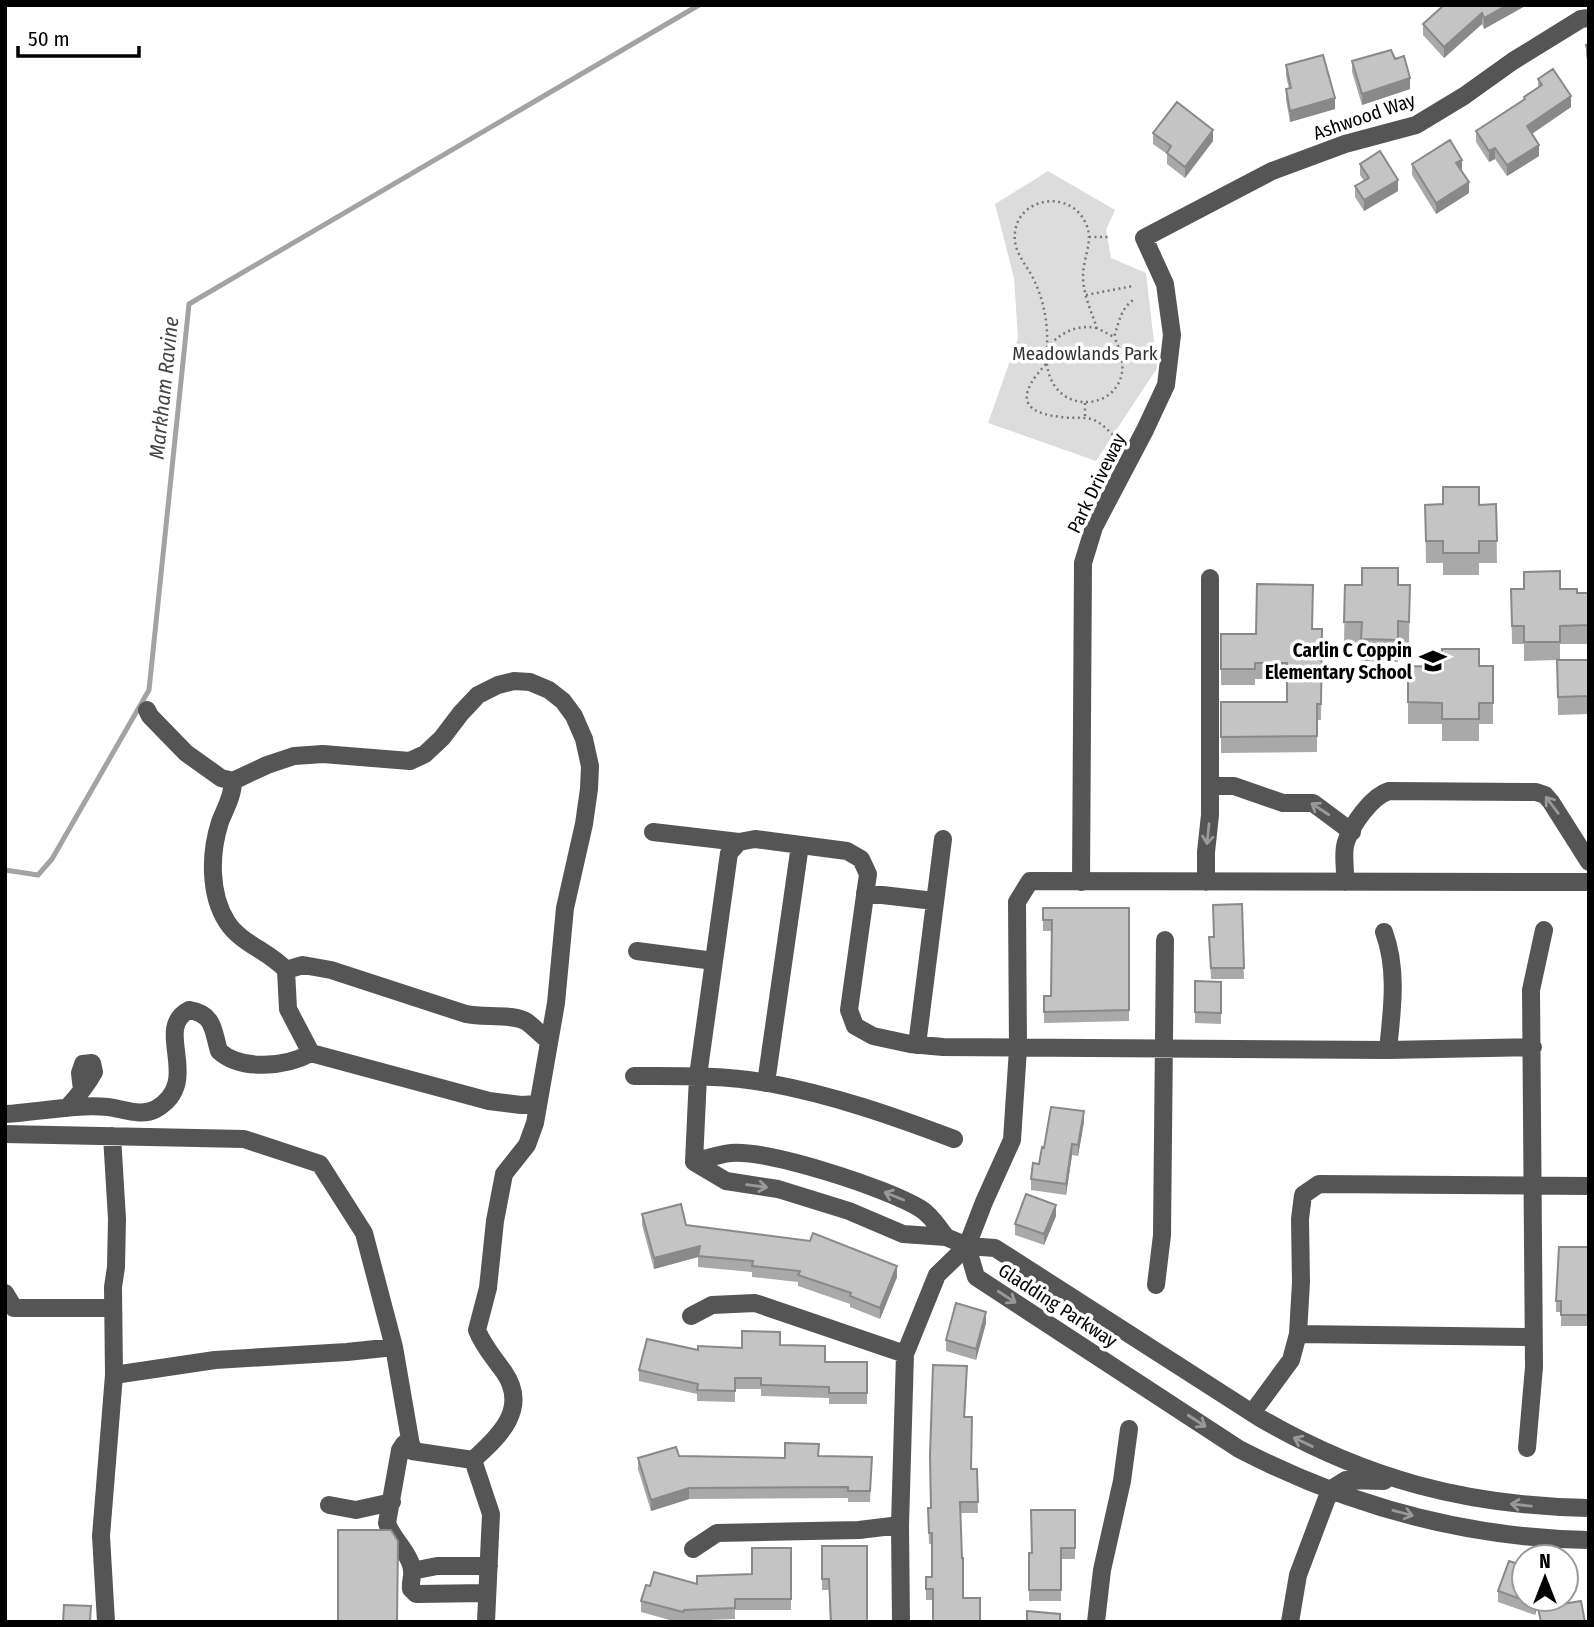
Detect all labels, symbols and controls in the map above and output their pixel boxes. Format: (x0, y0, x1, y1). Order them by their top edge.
scale bar (18, 14, 138, 58)
text: 50 m (28, 26, 70, 52)
street label: Ashwood Way (1310, 88, 1419, 145)
water label: Markham Ravine (144, 315, 184, 461)
park label: Meadowlands Park (1012, 342, 1158, 365)
street label: Park Driveway (1062, 429, 1131, 537)
place label: Carlin C Coppin Elementary School (1265, 639, 1413, 684)
school or university icon: Carlin C Coppin Elementary School (1418, 646, 1448, 676)
one-way arrow (1545, 796, 1559, 815)
one-way arrow (1311, 802, 1330, 817)
one-way arrow (1201, 822, 1214, 844)
one-way arrow (745, 1180, 768, 1193)
one-way arrow (883, 1188, 905, 1201)
street label: Gladding Parkway (994, 1258, 1122, 1353)
one-way arrow (996, 1290, 1016, 1304)
one-way arrow (1187, 1414, 1206, 1428)
one-way arrow (1293, 1435, 1315, 1448)
one-way arrow (1510, 1498, 1532, 1511)
one-way arrow (1392, 1507, 1414, 1520)
north arrow (1510, 1543, 1580, 1613)
text: N (1539, 1550, 1551, 1573)

